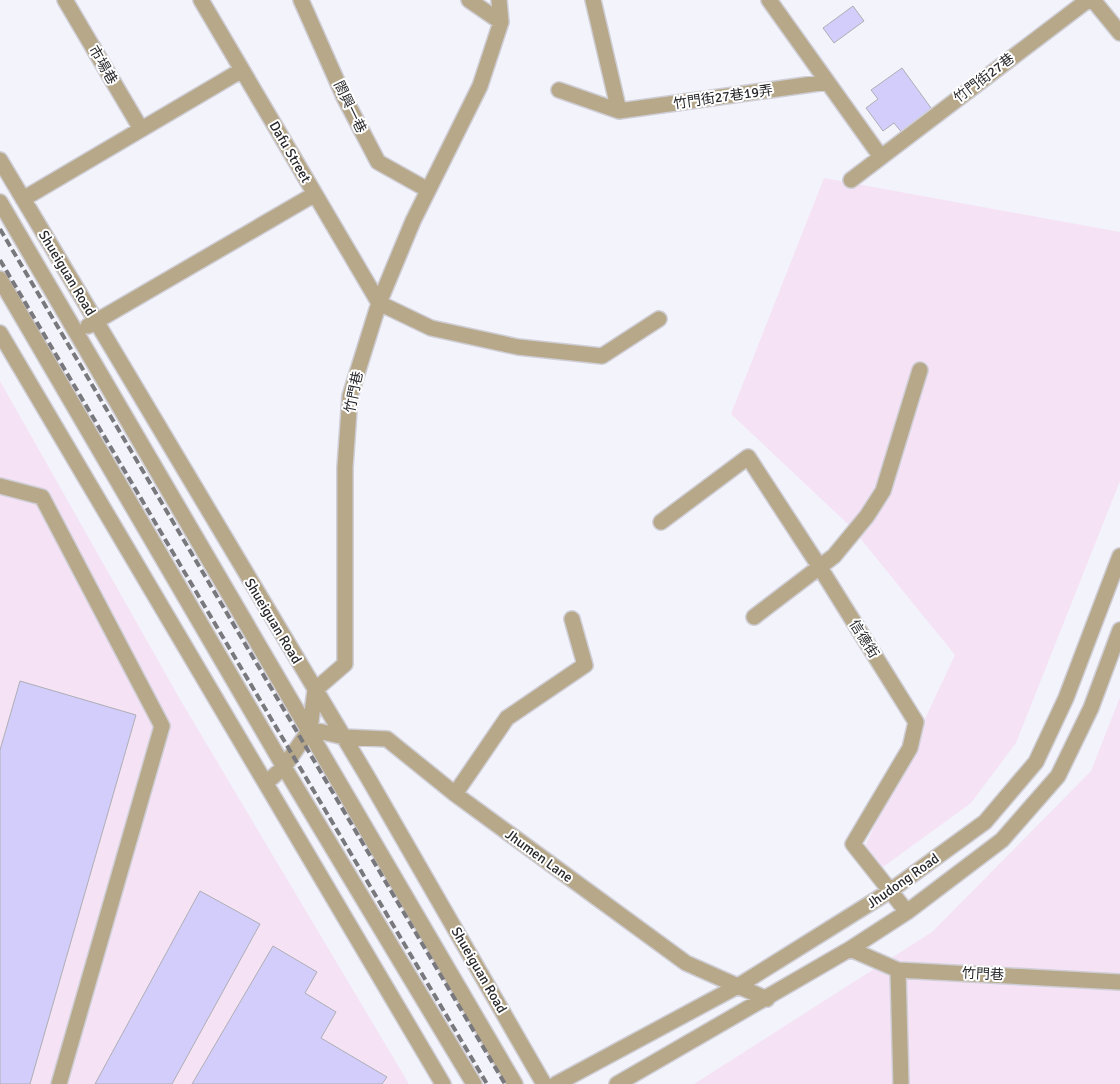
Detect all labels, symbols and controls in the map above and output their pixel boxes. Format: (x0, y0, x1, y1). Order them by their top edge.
street label: 市場巷 (85, 43, 121, 87)
street label: 竹門街27巷 (950, 50, 1018, 106)
street label: 閤興一巷 (330, 78, 370, 136)
street label: 竹門街27巷19弄 (672, 82, 774, 112)
street label: Dafu Street (266, 118, 314, 186)
street label: Shueiguan Road (35, 227, 99, 319)
street label: 竹門巷 (341, 370, 367, 414)
street label: Shueiguan Road (241, 575, 305, 667)
street label: 信德街 (846, 617, 882, 661)
street label: Jhumen Lane (502, 826, 576, 886)
street label: Jhudong Road (864, 850, 942, 912)
street label: Shueiguan Road (447, 924, 511, 1016)
street label: 竹門巷 (962, 964, 1004, 984)

